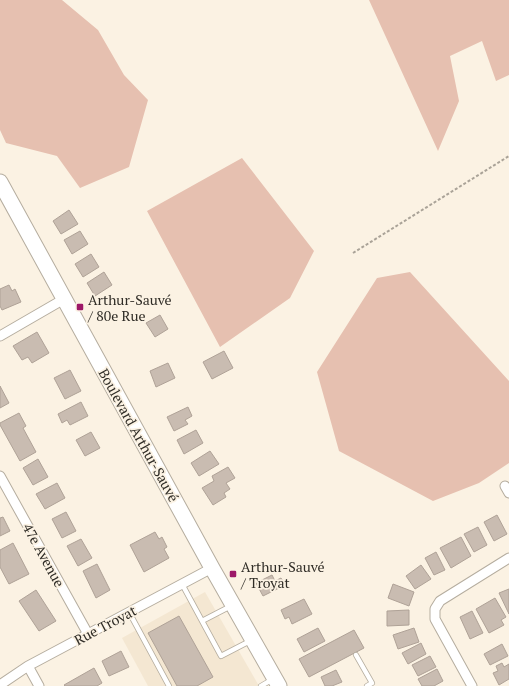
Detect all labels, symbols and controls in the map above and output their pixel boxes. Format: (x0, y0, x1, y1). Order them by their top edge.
place label: Arthur-Sauvé / 80e Rue (87, 290, 172, 325)
marker: Arthur-Sauvé / 80e Rue (75, 302, 85, 312)
street label: Boulevard Arthur-Sauvé (94, 365, 184, 505)
street label: 47e Avenue (19, 520, 69, 590)
place label: Arthur-Sauvé / Troyat (240, 557, 325, 592)
marker: Arthur-Sauvé / Troyat (228, 569, 238, 579)
street label: Rue Troyat (71, 600, 140, 649)

